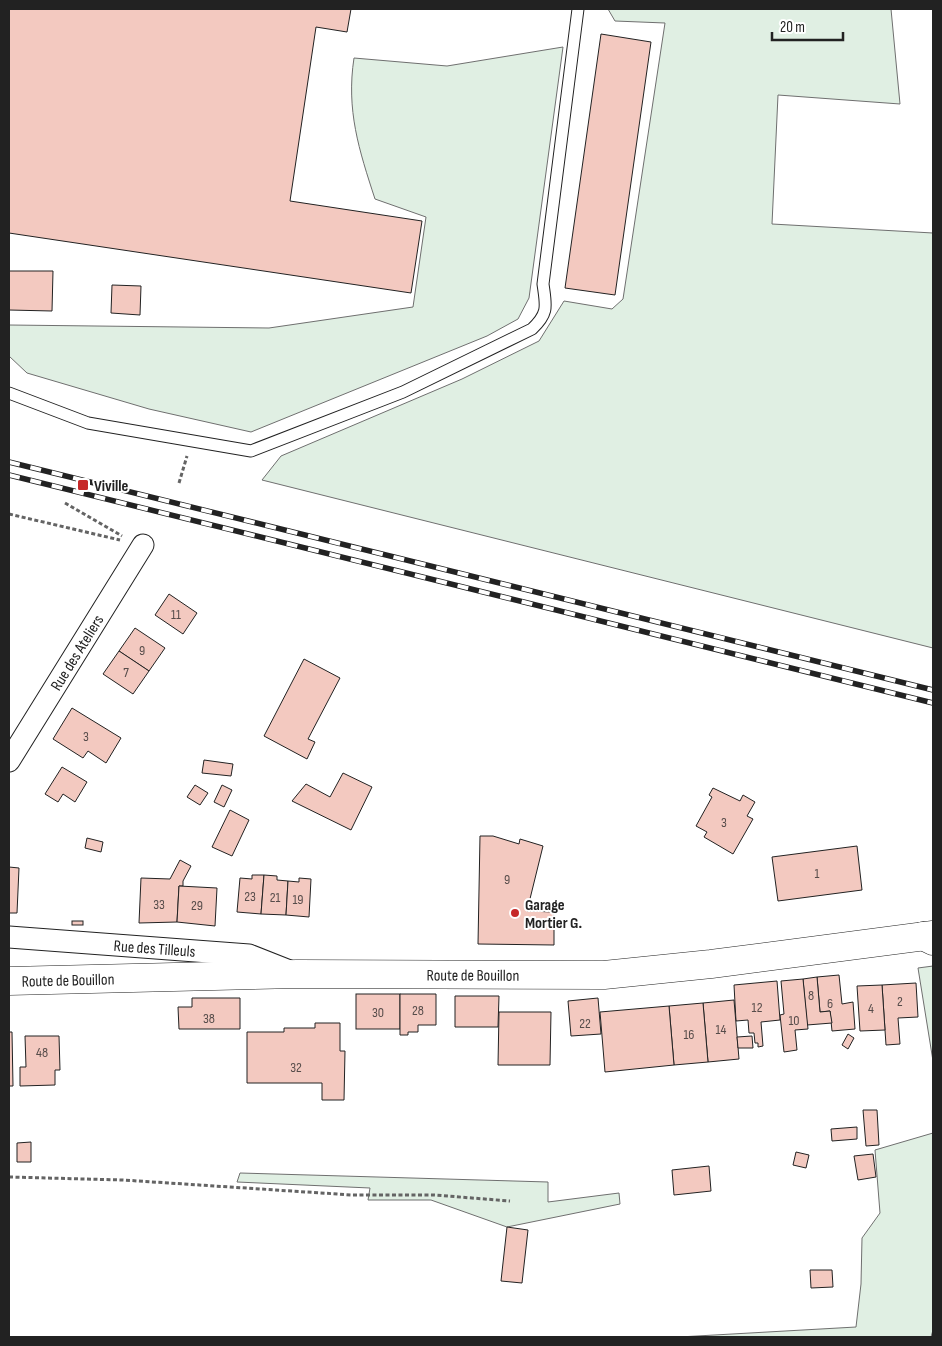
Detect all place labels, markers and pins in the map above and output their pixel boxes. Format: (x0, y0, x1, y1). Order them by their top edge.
place label: Viville (94, 477, 129, 496)
marker: Viville (76, 478, 90, 492)
place label: Garage Mortier G. (525, 896, 582, 933)
marker: Garage Mortier G. (509, 907, 521, 919)

